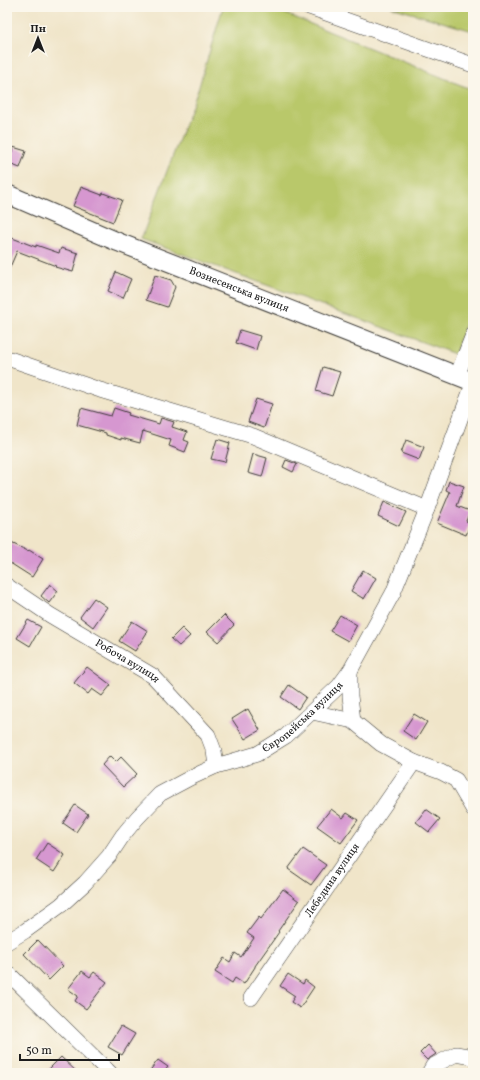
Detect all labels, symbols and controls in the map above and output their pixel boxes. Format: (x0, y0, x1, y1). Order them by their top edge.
north arrow (18, 18, 58, 58)
text: Пн (30, 22, 46, 37)
street label: Вознесенська вулиця (187, 263, 291, 316)
street label: Робоча вулиця (92, 636, 164, 687)
street label: Європейська вулиця (259, 679, 347, 756)
street label: Лебедина вулиця (301, 840, 363, 920)
scale bar (20, 1036, 119, 1062)
text: 50 m (26, 1043, 52, 1059)

